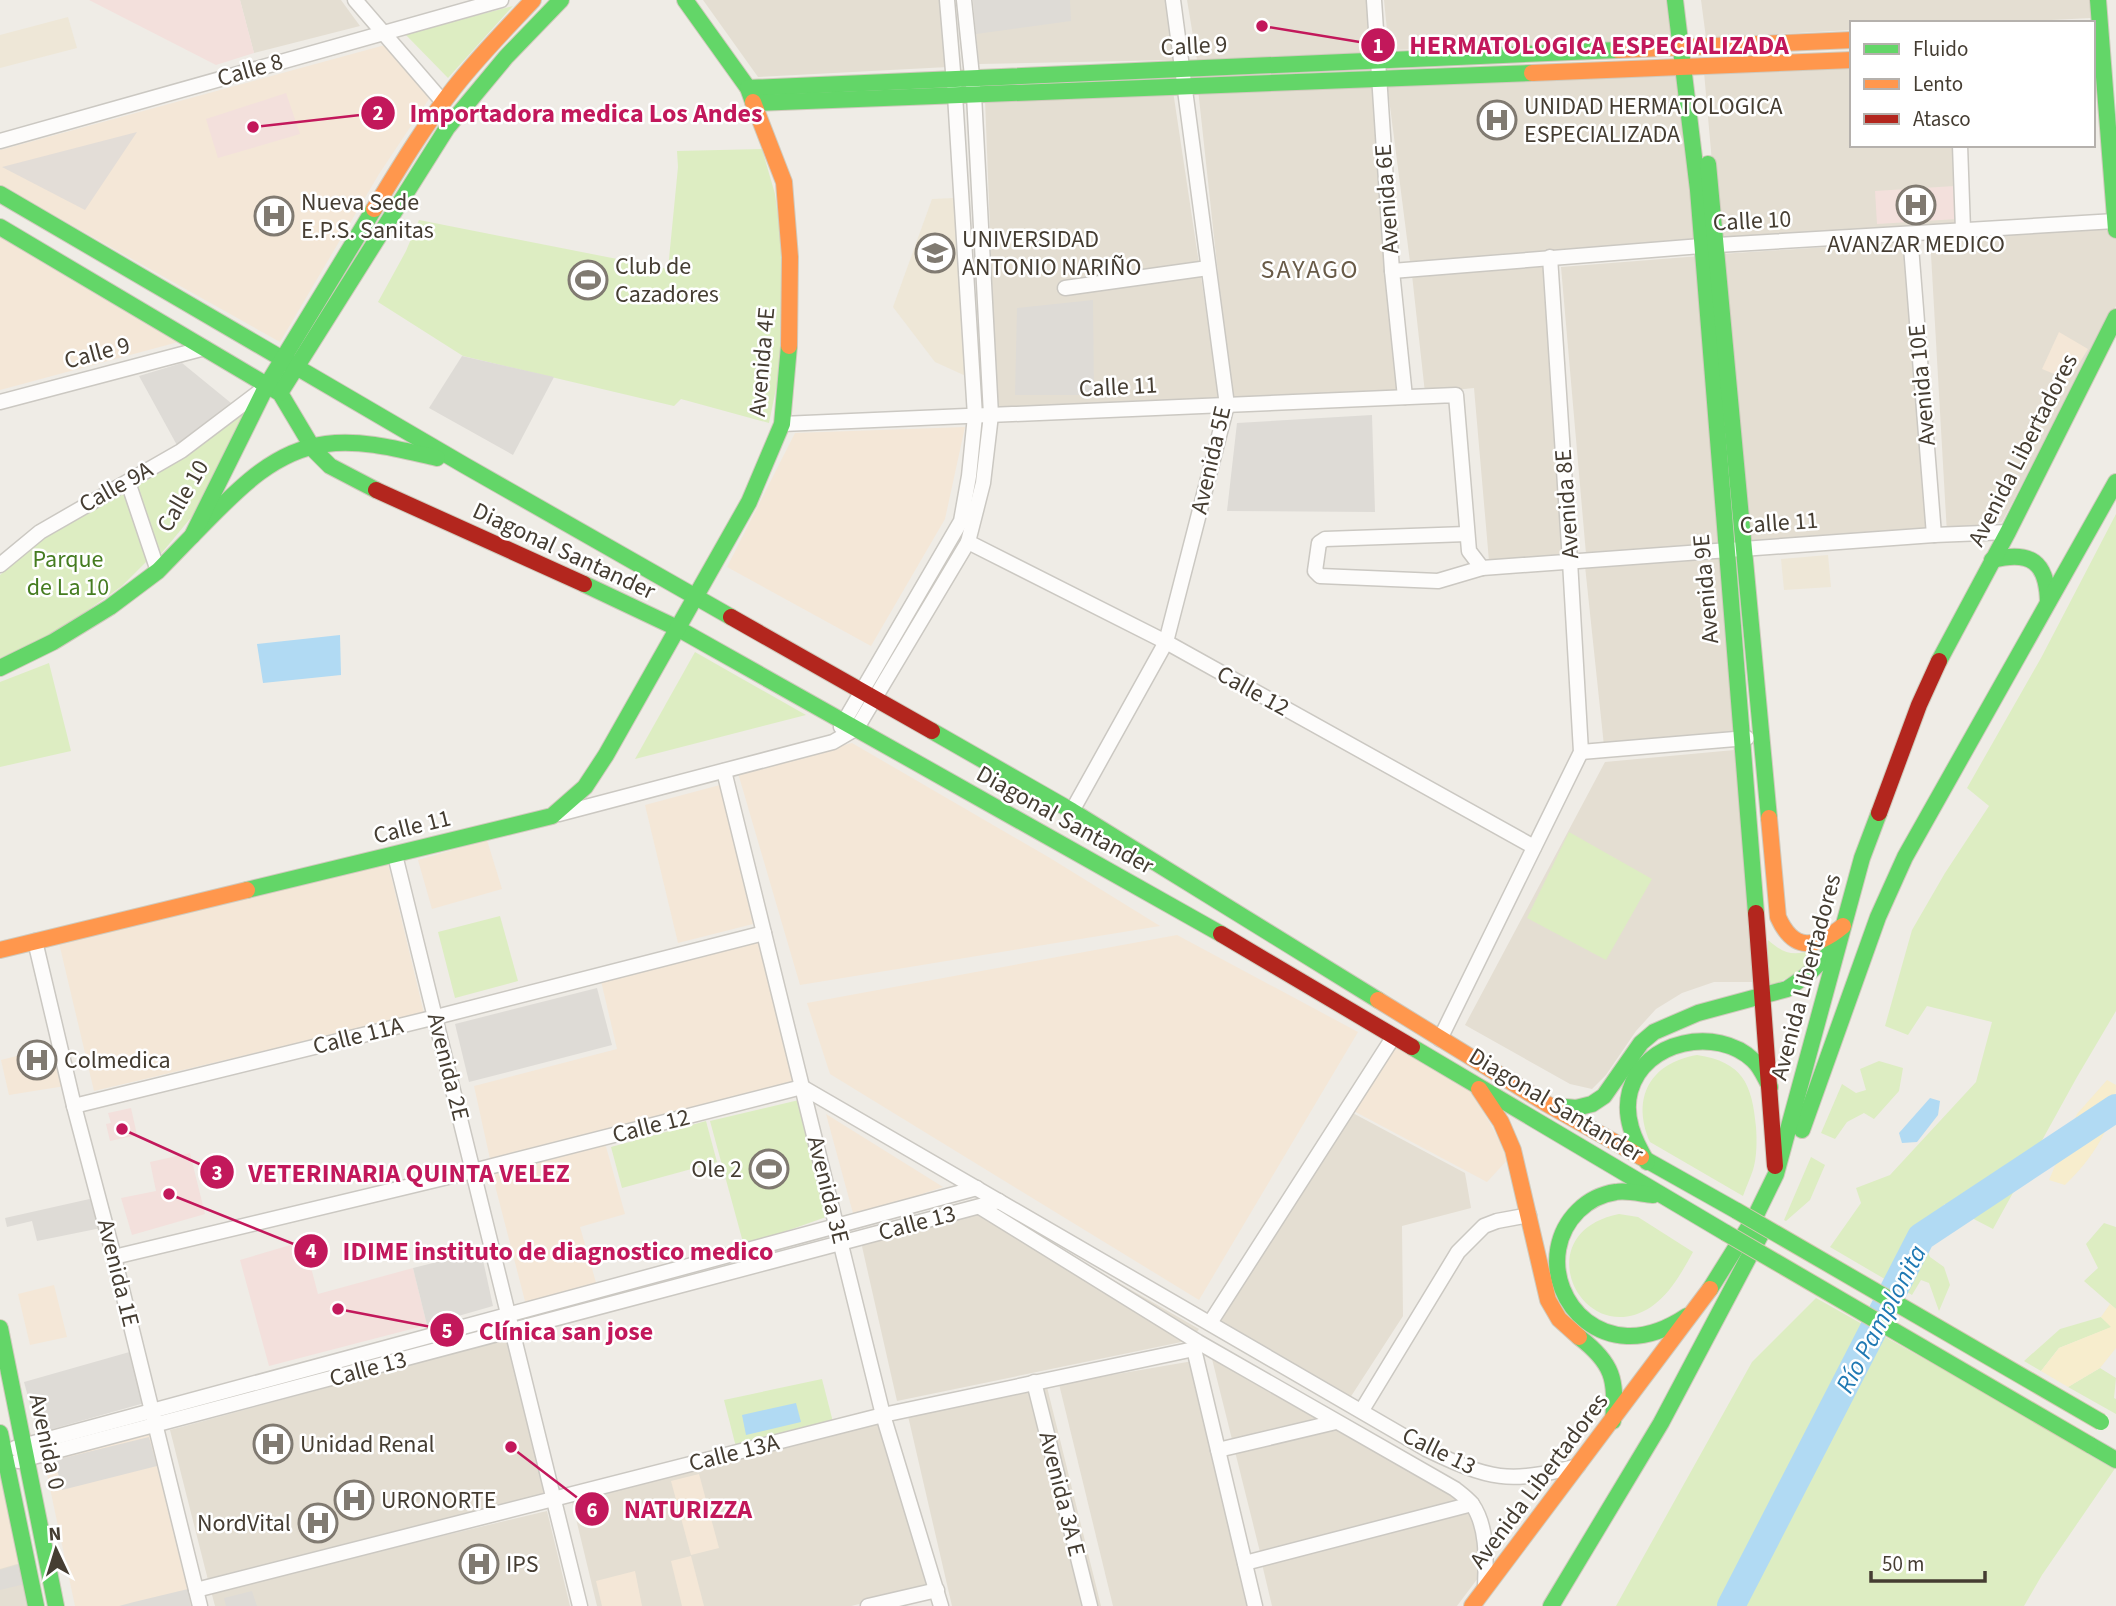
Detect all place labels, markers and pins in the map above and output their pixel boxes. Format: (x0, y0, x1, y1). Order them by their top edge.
callout: HERMATOLOGICA ESPECIALIZADA (1360, 22, 1803, 69)
callout: Importadora medica Los Andes (361, 89, 777, 136)
place label: UNIDAD HERMATOLOGICA ESPECIALIZADA (1524, 89, 1783, 152)
hospital icon: UNIDAD HERMATOLOGICA ESPECIALIZADA (1476, 99, 1518, 141)
hospital icon: AVANZAR MEDICO (1895, 184, 1937, 226)
place label: Nueva Sede E.P.S. Sanitas (301, 185, 434, 248)
hospital icon: Nueva Sede E.P.S. Sanitas (253, 195, 295, 237)
place label: UNIVERSIDAD ANTONIO NARIÑO (962, 222, 1141, 285)
place label: AVANZAR MEDICO (1827, 227, 2005, 262)
school or university icon: UNIVERSIDAD ANTONIO NARIÑO (914, 232, 956, 274)
place label: Club de Cazadores (615, 249, 719, 312)
sports icon: Club de Cazadores (567, 259, 609, 301)
hospital icon: Colmedica (16, 1039, 58, 1081)
place label: Colmedica (64, 1043, 171, 1078)
sports icon: Ole 2 (748, 1148, 790, 1190)
callout: VETERINARIA QUINTA VELEZ (200, 1149, 584, 1196)
place label: Ole 2 (691, 1152, 742, 1187)
callout: IDIME instituto de diagnostico medico (293, 1227, 787, 1274)
callout: Clínica san jose (430, 1307, 667, 1354)
hospital icon: Unidad Renal (252, 1423, 294, 1465)
place label: Unidad Renal (300, 1427, 435, 1462)
hospital icon: URONORTE (333, 1479, 375, 1521)
place label: URONORTE (381, 1483, 496, 1518)
callout: NATURIZZA (575, 1486, 766, 1533)
hospital icon: NordVital (297, 1502, 339, 1544)
place label: NordVital (197, 1506, 291, 1541)
hospital icon: IPS (458, 1543, 500, 1585)
place label: IPS (506, 1547, 538, 1582)

